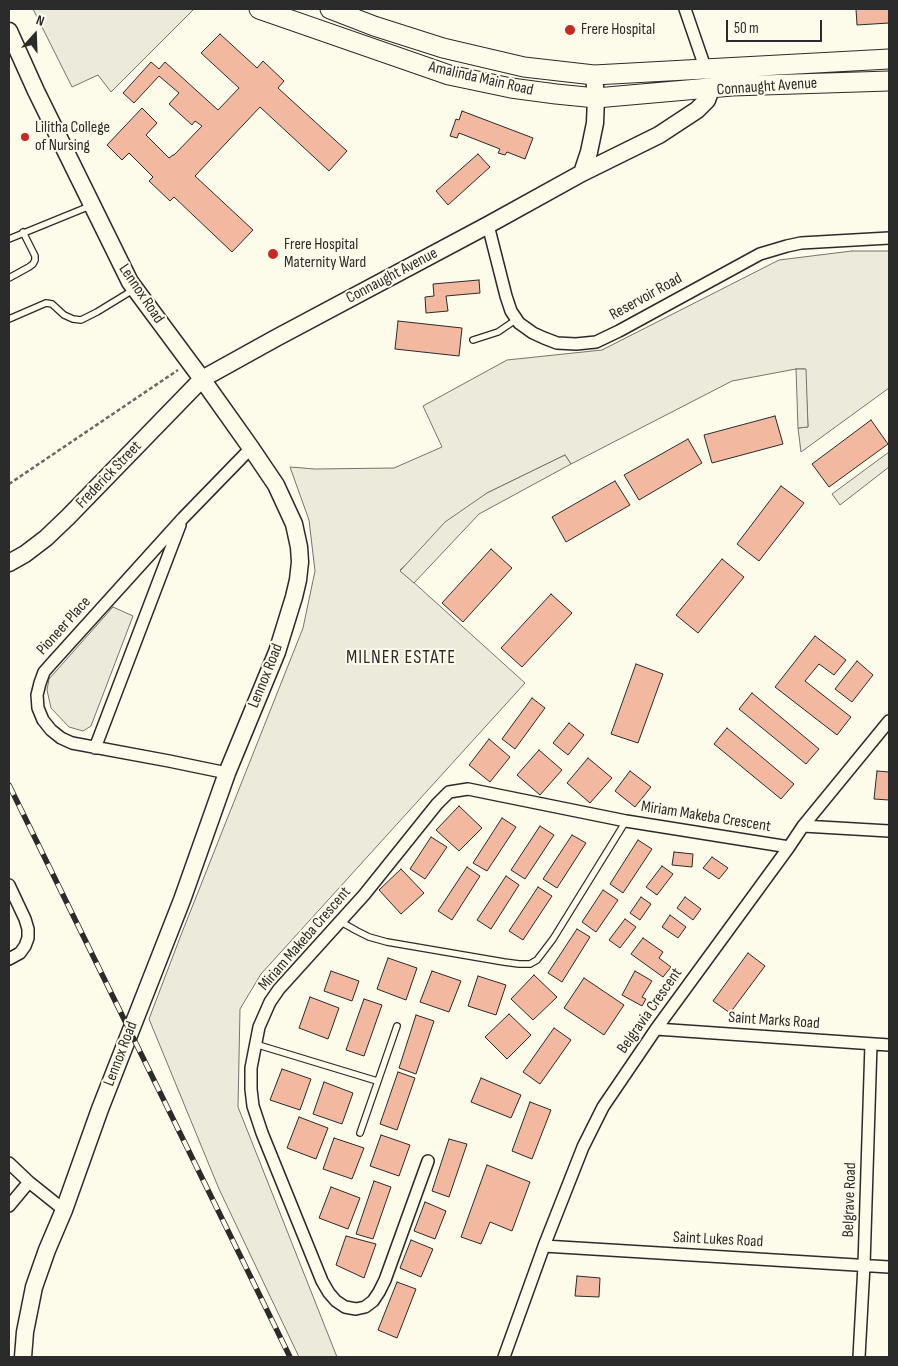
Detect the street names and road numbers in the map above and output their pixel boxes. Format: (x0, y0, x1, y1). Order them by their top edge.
street label: Amalinda Main Road (427, 58, 535, 100)
street label: Connaught Avenue (716, 74, 818, 100)
street label: Connaught Avenue (343, 244, 441, 308)
street label: Lennox Road (114, 261, 168, 327)
street label: Reservoir Road (606, 269, 686, 325)
street label: Frederick Street (72, 437, 146, 513)
street label: Pioneer Place (33, 593, 95, 659)
street label: Lennox Road (244, 641, 288, 711)
street label: Miriam Makeba Crescent (640, 797, 772, 837)
street label: Miriam Makeba Crescent (255, 883, 355, 995)
street label: Belgravia Crescent (613, 965, 687, 1057)
street label: Saint Marks Road (728, 1008, 820, 1034)
street label: Lennox Road (100, 1019, 142, 1089)
street label: Belgrave Road (839, 1162, 861, 1238)
street label: Saint Lukes Road (672, 1228, 764, 1252)

